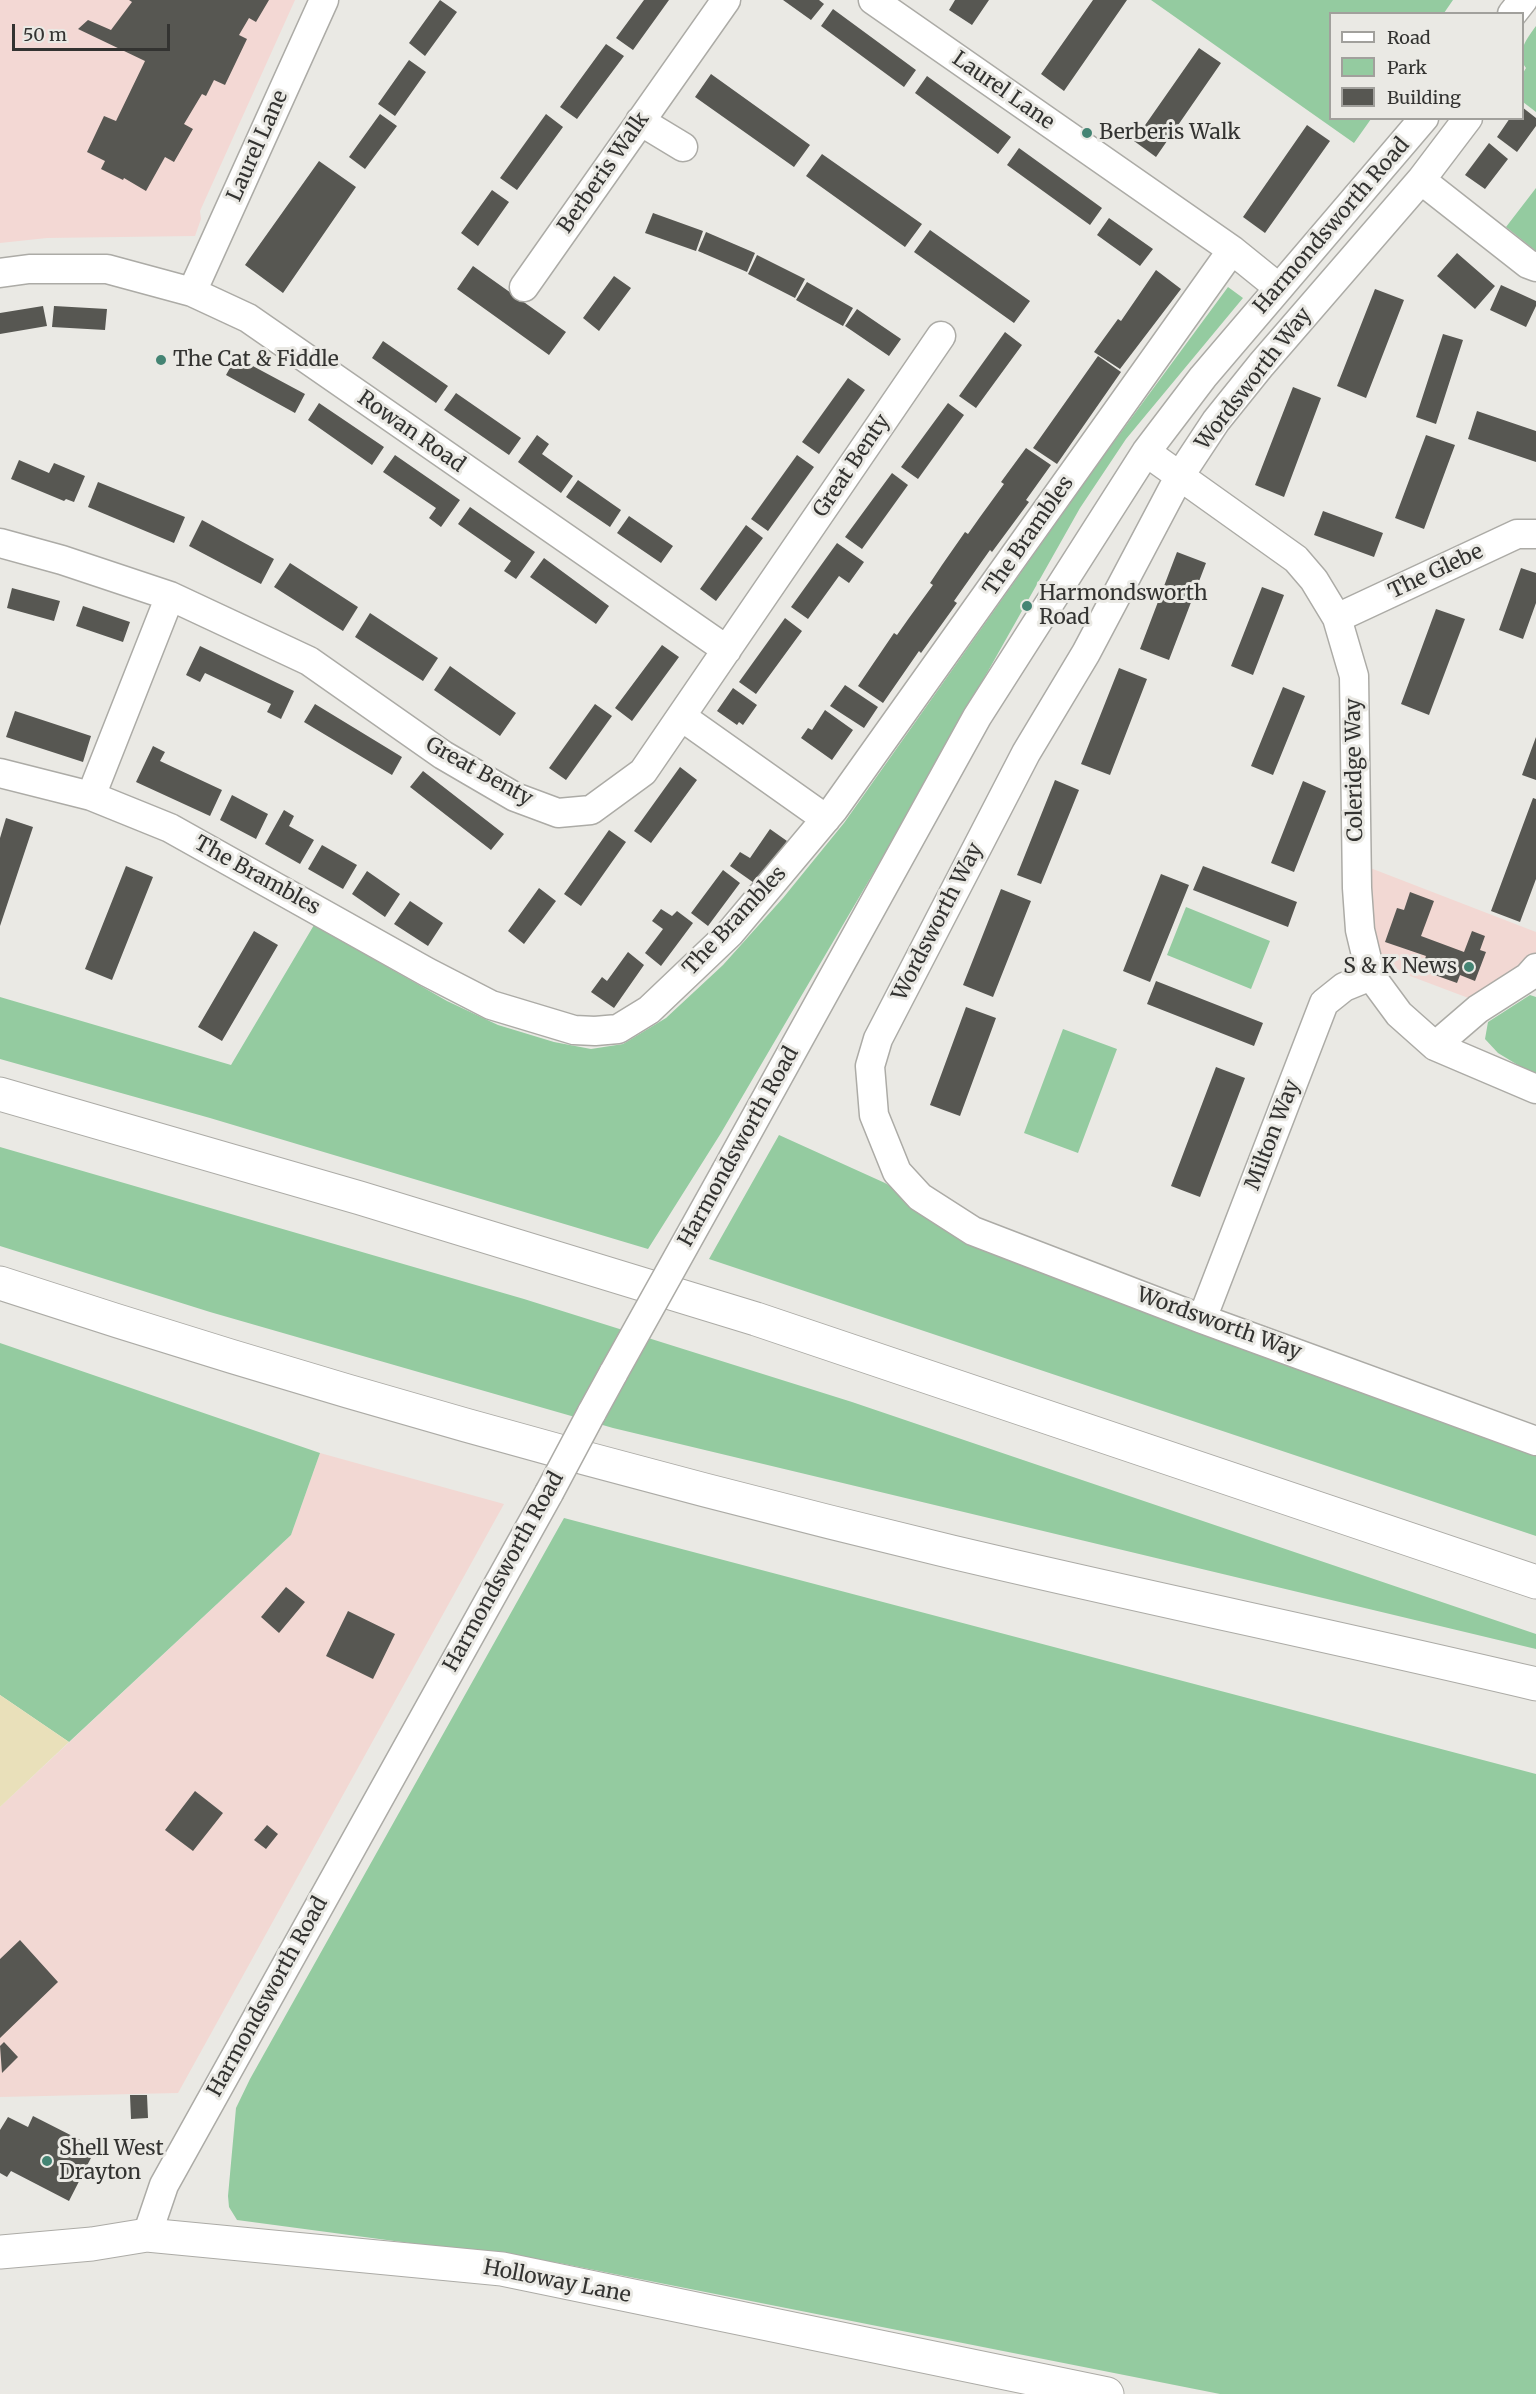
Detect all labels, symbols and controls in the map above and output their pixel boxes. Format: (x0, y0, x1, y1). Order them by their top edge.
scale bar (15, 12, 172, 50)
legend (1329, 12, 1524, 120)
text: 50 m (23, 23, 67, 46)
text: Road (1387, 26, 1431, 49)
street label: Laurel Lane (947, 47, 1059, 135)
text: Park (1387, 56, 1427, 79)
text: Building (1387, 86, 1461, 109)
street label: Laurel Lane (222, 87, 294, 205)
street label: Berberis Walk (553, 108, 655, 238)
place label: Berberis Walk (1099, 120, 1241, 146)
marker: Berberis Walk (1080, 126, 1094, 140)
street label: Harmondsworth Road (1249, 133, 1415, 319)
street label: Wordsworth Way (1191, 303, 1317, 455)
place label: The Cat & Fiddle (173, 347, 339, 373)
marker: The Cat & Fiddle (154, 353, 168, 367)
street label: Rowan Road (352, 386, 470, 478)
street label: Great Benty (808, 410, 896, 522)
street label: The Brambles (979, 472, 1079, 600)
street label: The Glebe (1385, 539, 1487, 605)
place label: Harmondsworth Road (1039, 581, 1208, 631)
marker: Harmondsworth Road (1020, 599, 1034, 613)
street label: Coleridge Way (1341, 698, 1369, 842)
street label: Great Benty (421, 732, 537, 812)
street label: The Brambles (190, 831, 324, 921)
street label: Wordsworth Way (887, 839, 989, 1005)
street label: The Brambles (678, 861, 792, 981)
place label: S & K News (1343, 954, 1457, 980)
marker: S & K News (1462, 960, 1476, 974)
street label: Harmondsworth Road (674, 1043, 804, 1251)
street label: Milton Way (1240, 1076, 1306, 1194)
street label: Wordsworth Way (1133, 1283, 1305, 1365)
street label: Harmondsworth Road (439, 1468, 569, 1676)
street label: Harmondsworth Road (203, 1893, 333, 2101)
place label: Shell West Drayton (59, 2136, 164, 2186)
marker: Shell West Drayton (40, 2154, 54, 2168)
street label: Holloway Lane (481, 2255, 633, 2309)

